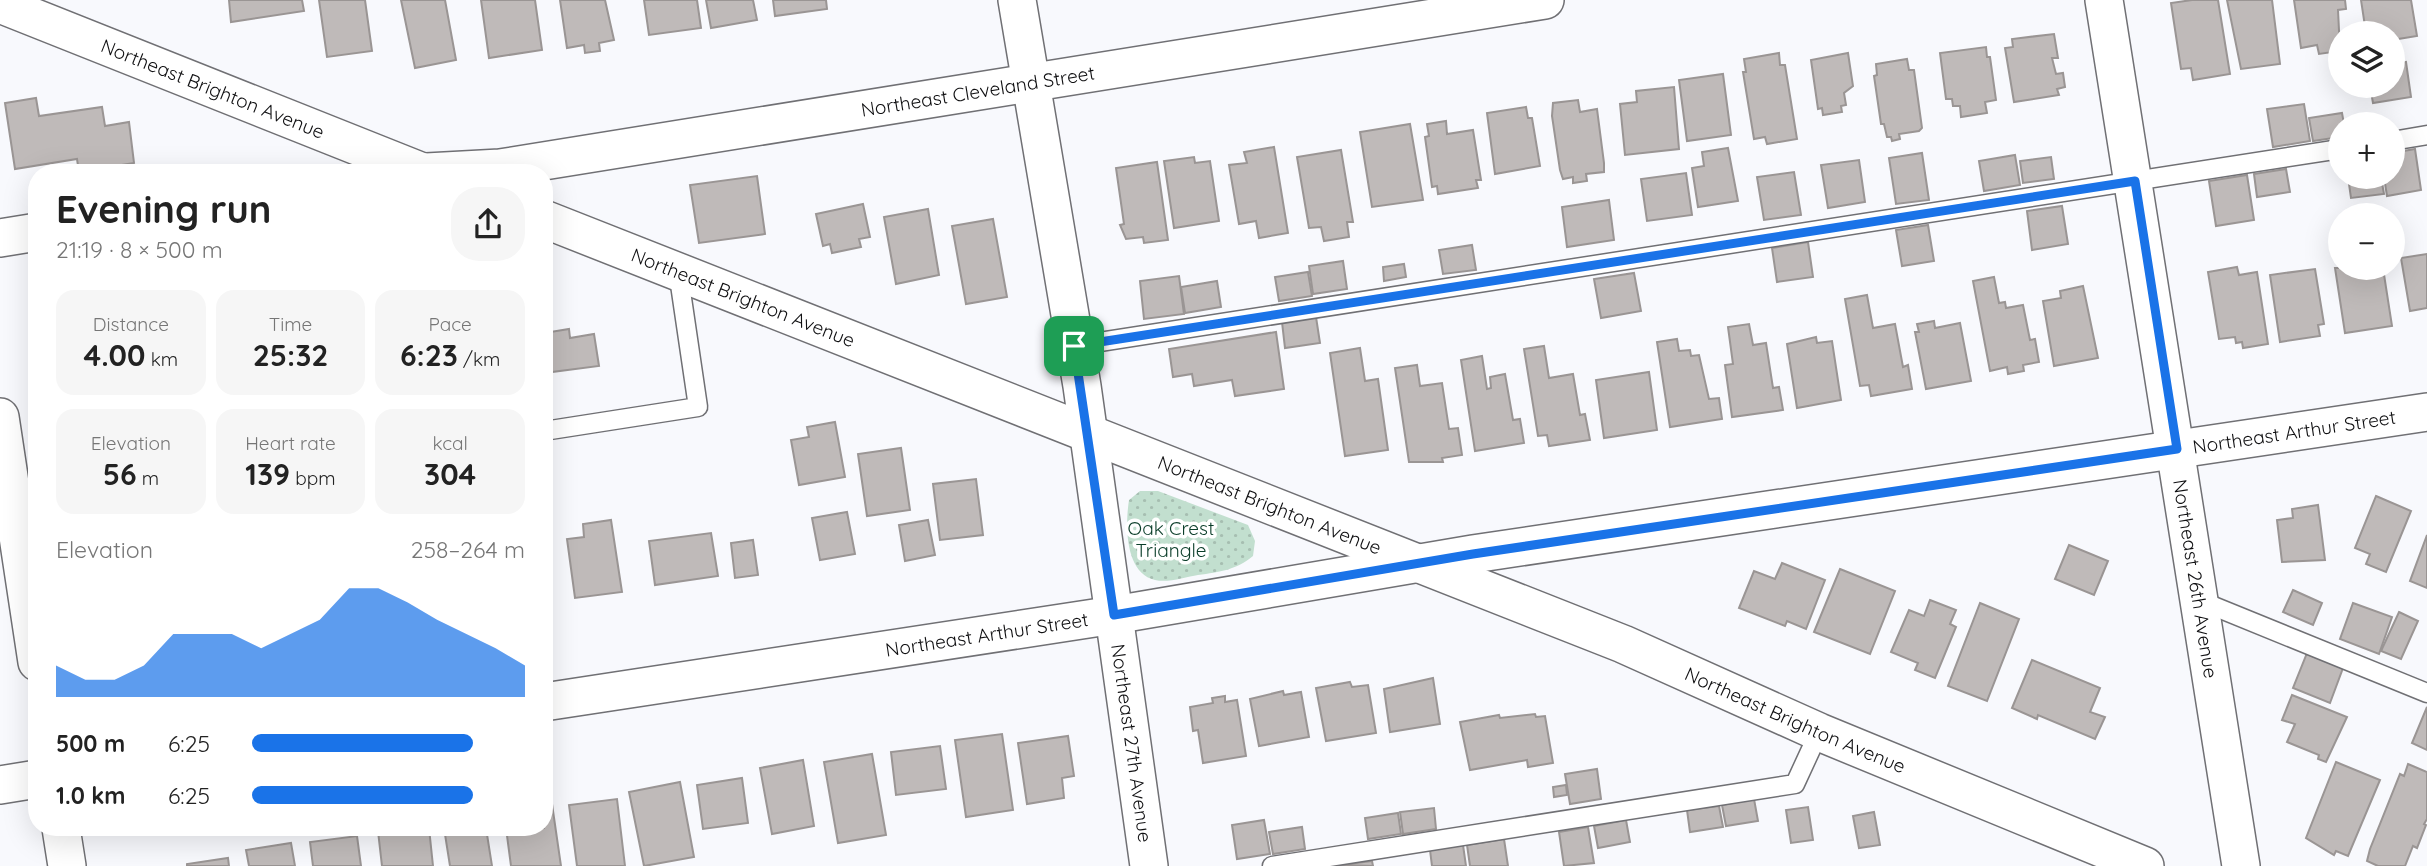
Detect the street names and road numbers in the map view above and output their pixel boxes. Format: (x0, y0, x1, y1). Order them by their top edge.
street label: Northeast Brighton Avenue (98, 33, 328, 144)
street label: Northeast Cleveland Street (859, 61, 1096, 122)
street label: Northeast Brighton Avenue (628, 243, 858, 352)
street label: Northeast Arthur Street (2191, 405, 2397, 459)
street label: Northeast Brighton Avenue (1154, 450, 1385, 560)
street label: Northeast 26th Avenue (2168, 478, 2223, 680)
street label: Northeast Arthur Street (884, 607, 1090, 662)
street label: Northeast 27th Avenue (1106, 642, 1158, 844)
street label: Northeast Brighton Avenue (1681, 661, 1909, 778)

